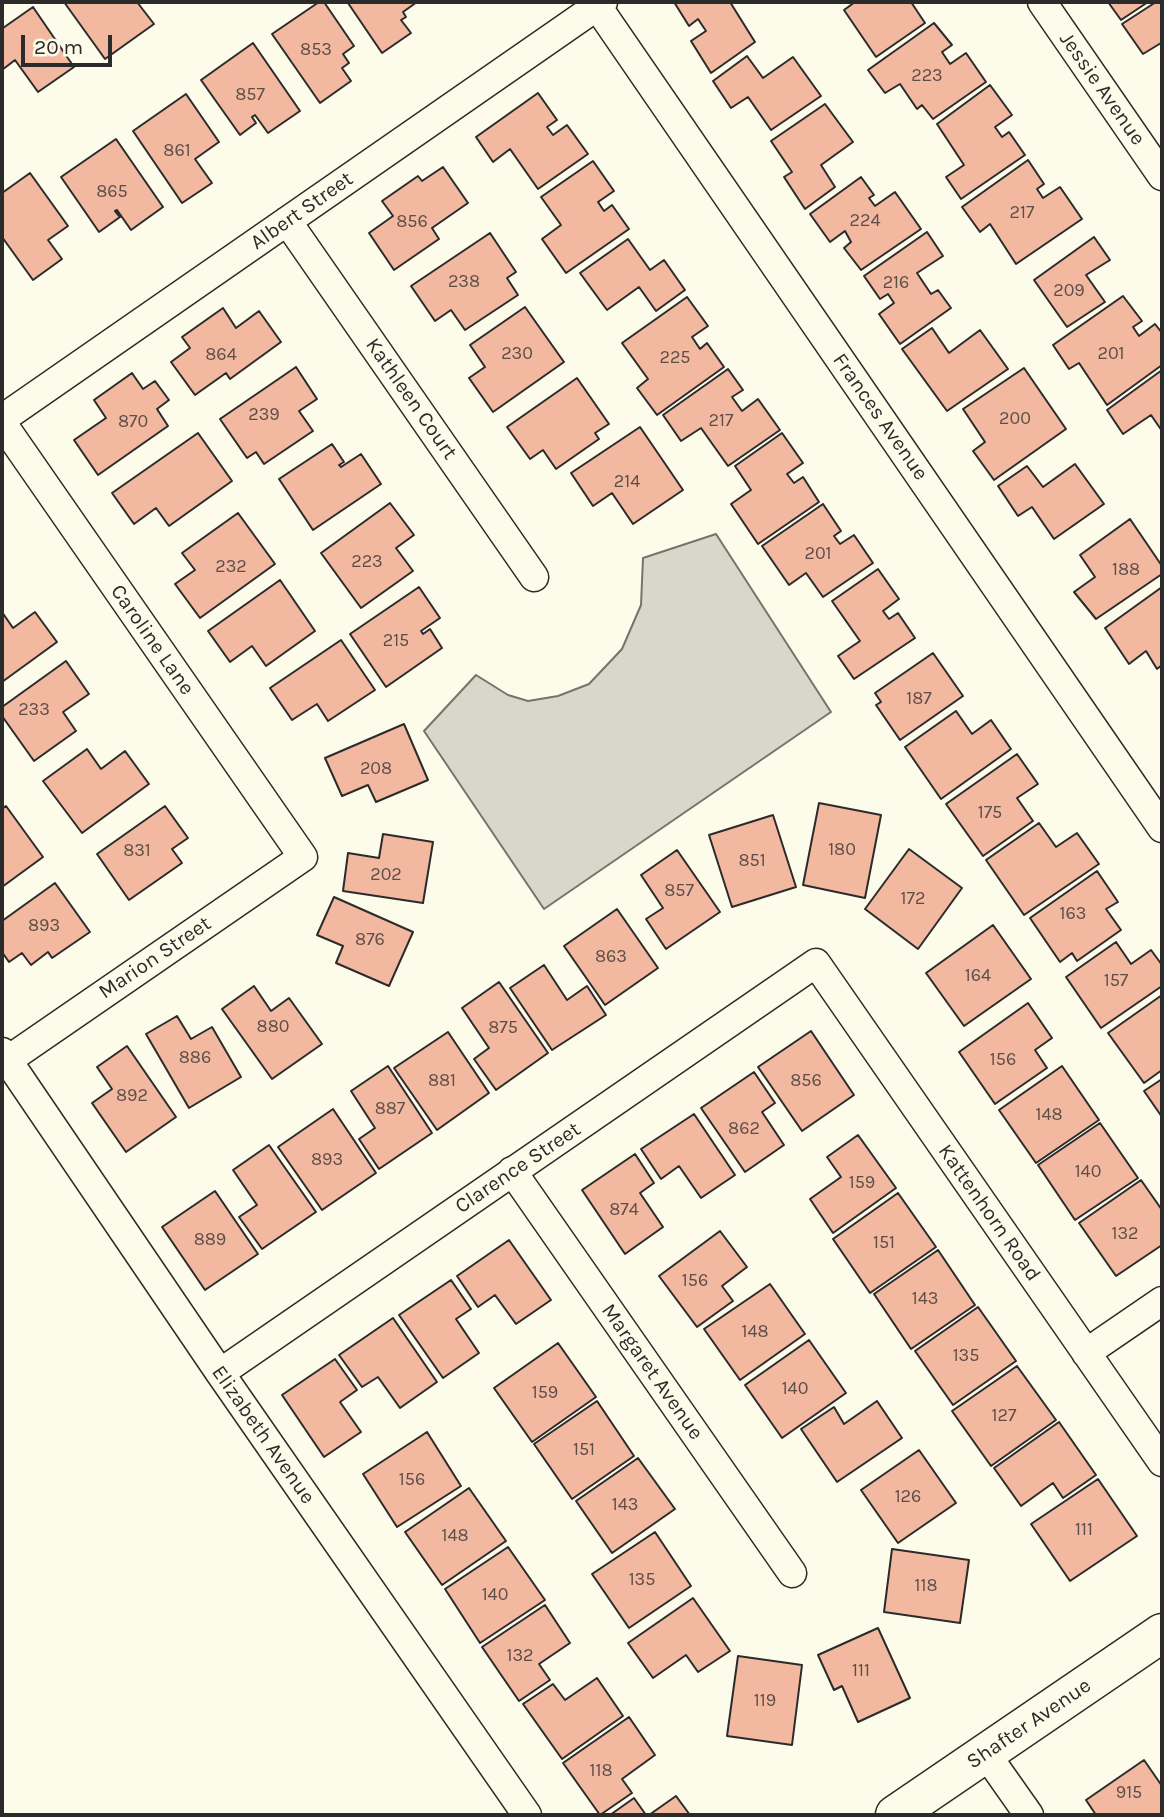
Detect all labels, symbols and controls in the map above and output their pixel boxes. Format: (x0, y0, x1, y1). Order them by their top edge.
scale bar (24, 21, 116, 65)
street label: Jessie Avenue (1054, 28, 1150, 150)
text: 20 m (34, 35, 83, 59)
house number: 853 (300, 39, 332, 61)
house number: 223 (911, 65, 943, 87)
house number: 857 (235, 84, 265, 106)
house number: 861 (163, 140, 191, 162)
street label: Albert Street (246, 166, 358, 256)
house number: 865 (96, 181, 128, 203)
house number: 217 (1010, 202, 1034, 224)
house number: 224 (850, 210, 880, 232)
house number: 856 (396, 211, 428, 233)
house number: 238 (448, 271, 480, 293)
house number: 216 (883, 272, 909, 294)
house number: 209 (1053, 280, 1085, 302)
street label: Kathleen Court (360, 333, 462, 465)
house number: 230 (501, 343, 533, 365)
house number: 201 (1097, 343, 1125, 365)
house number: 864 (205, 344, 237, 366)
house number: 225 (659, 347, 691, 369)
street label: Frances Avenue (827, 349, 933, 485)
house number: 239 (248, 404, 280, 426)
house number: 200 (999, 408, 1031, 430)
house number: 217 (709, 410, 733, 432)
house number: 870 (118, 411, 148, 433)
house number: 214 (614, 471, 640, 493)
house number: 201 (804, 543, 832, 565)
house number: 223 (351, 551, 383, 573)
house number: 232 (215, 556, 247, 578)
house number: 188 (1112, 559, 1140, 581)
street label: Caroline Lane (105, 580, 199, 700)
house number: 215 (383, 630, 409, 652)
house number: 187 (906, 688, 932, 710)
house number: 233 (18, 699, 50, 721)
house number: 208 (360, 758, 392, 780)
house number: 175 (978, 802, 1002, 824)
house number: 180 (828, 839, 856, 861)
house number: 831 (123, 840, 151, 862)
house number: 851 (738, 850, 766, 872)
house number: 202 (370, 864, 402, 886)
house number: 857 (664, 880, 694, 902)
house number: 172 (901, 888, 925, 910)
house number: 163 (1060, 903, 1086, 925)
street label: Marion Street (94, 911, 216, 1005)
house number: 893 (28, 915, 60, 937)
house number: 876 (355, 929, 385, 951)
house number: 863 (595, 946, 627, 968)
house number: 164 (965, 965, 991, 987)
house number: 157 (1104, 970, 1128, 992)
house number: 880 (257, 1016, 289, 1038)
house number: 875 (488, 1017, 518, 1039)
house number: 886 (179, 1047, 211, 1069)
house number: 156 (990, 1049, 1016, 1071)
house number: 881 (428, 1070, 456, 1092)
house number: 856 (790, 1070, 822, 1092)
house number: 892 (116, 1085, 148, 1107)
house number: 887 (375, 1098, 405, 1120)
house number: 148 (1035, 1104, 1063, 1126)
street label: Clarence Street (451, 1117, 585, 1219)
house number: 862 (728, 1118, 760, 1140)
street label: Kattenhorn Road (932, 1140, 1046, 1286)
house number: 893 (311, 1149, 343, 1171)
house number: 140 (1075, 1161, 1101, 1183)
house number: 159 (849, 1172, 875, 1194)
house number: 874 (609, 1199, 639, 1221)
house number: 132 (1111, 1223, 1139, 1245)
house number: 889 (194, 1229, 226, 1251)
house number: 151 (873, 1232, 895, 1254)
house number: 156 (682, 1270, 708, 1292)
house number: 143 (912, 1288, 938, 1310)
street label: Margaret Avenue (596, 1299, 708, 1445)
house number: 148 (741, 1321, 769, 1343)
house number: 135 (953, 1345, 979, 1367)
street label: Elizabeth Avenue (206, 1361, 320, 1509)
house number: 140 (782, 1378, 808, 1400)
house number: 159 (532, 1382, 558, 1404)
house number: 127 (992, 1405, 1016, 1427)
house number: 151 (573, 1439, 595, 1461)
house number: 156 (399, 1469, 425, 1491)
house number: 126 (895, 1486, 921, 1508)
house number: 143 (612, 1494, 638, 1516)
house number: 111 (1075, 1519, 1093, 1541)
house number: 148 (441, 1525, 469, 1547)
house number: 135 (629, 1569, 655, 1591)
house number: 118 (915, 1575, 937, 1597)
house number: 140 (482, 1584, 508, 1606)
house number: 132 (506, 1645, 534, 1667)
house number: 111 (852, 1660, 870, 1682)
street label: Shafter Avenue (962, 1673, 1096, 1775)
house number: 119 (754, 1690, 776, 1712)
house number: 118 (590, 1760, 612, 1782)
house number: 915 (1116, 1782, 1142, 1804)

